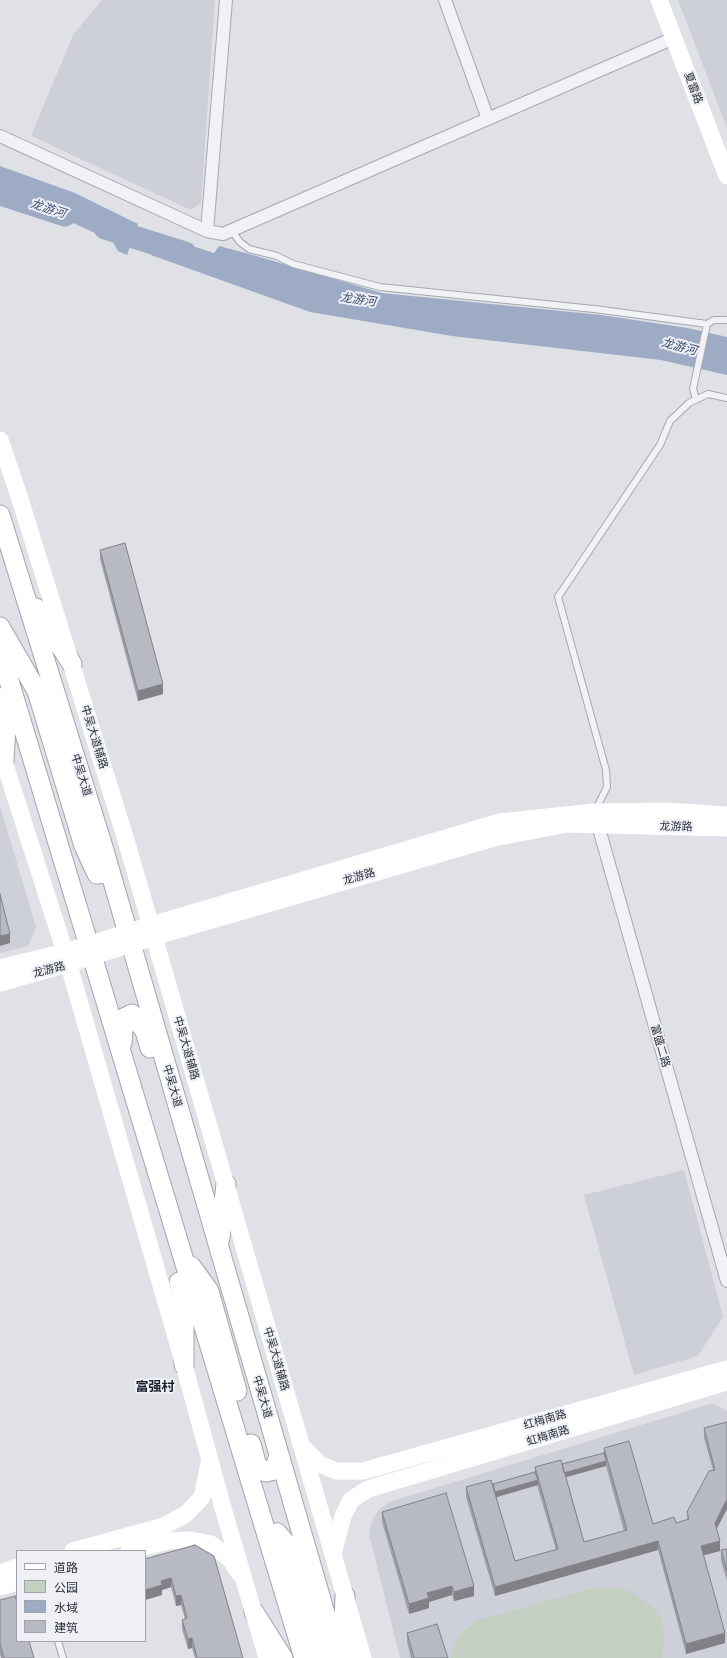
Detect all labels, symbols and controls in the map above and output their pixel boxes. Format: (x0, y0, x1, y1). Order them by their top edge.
street label: 夏雷路 (681, 70, 705, 106)
water label: 龙游河 (29, 197, 67, 221)
water label: 龙游河 (339, 290, 377, 310)
water label: 龙游河 (660, 335, 698, 359)
street label: 中吴大道辅路 (78, 704, 110, 770)
street label: 中吴大道 (68, 752, 94, 798)
street label: 龙游路 (659, 820, 693, 834)
street label: 龙游路 (341, 866, 377, 888)
street label: 龙游路 (31, 959, 67, 981)
street label: 中吴大道辅路 (171, 1014, 201, 1082)
street label: 富盛二路 (648, 1023, 672, 1069)
street label: 中吴大道 (160, 1063, 184, 1109)
street label: 中吴大道辅路 (261, 1325, 291, 1393)
street label: 中吴大道 (250, 1374, 274, 1420)
district label: 富强村 (136, 1379, 174, 1395)
street label: 红梅南路 (522, 1408, 568, 1432)
street label: 虹梅南路 (525, 1423, 571, 1449)
legend (16, 1550, 146, 1642)
text: 道路 (54, 1560, 78, 1575)
text: 公园 (54, 1580, 78, 1595)
text: 水域 (54, 1600, 78, 1615)
text: 建筑 (54, 1620, 78, 1635)

